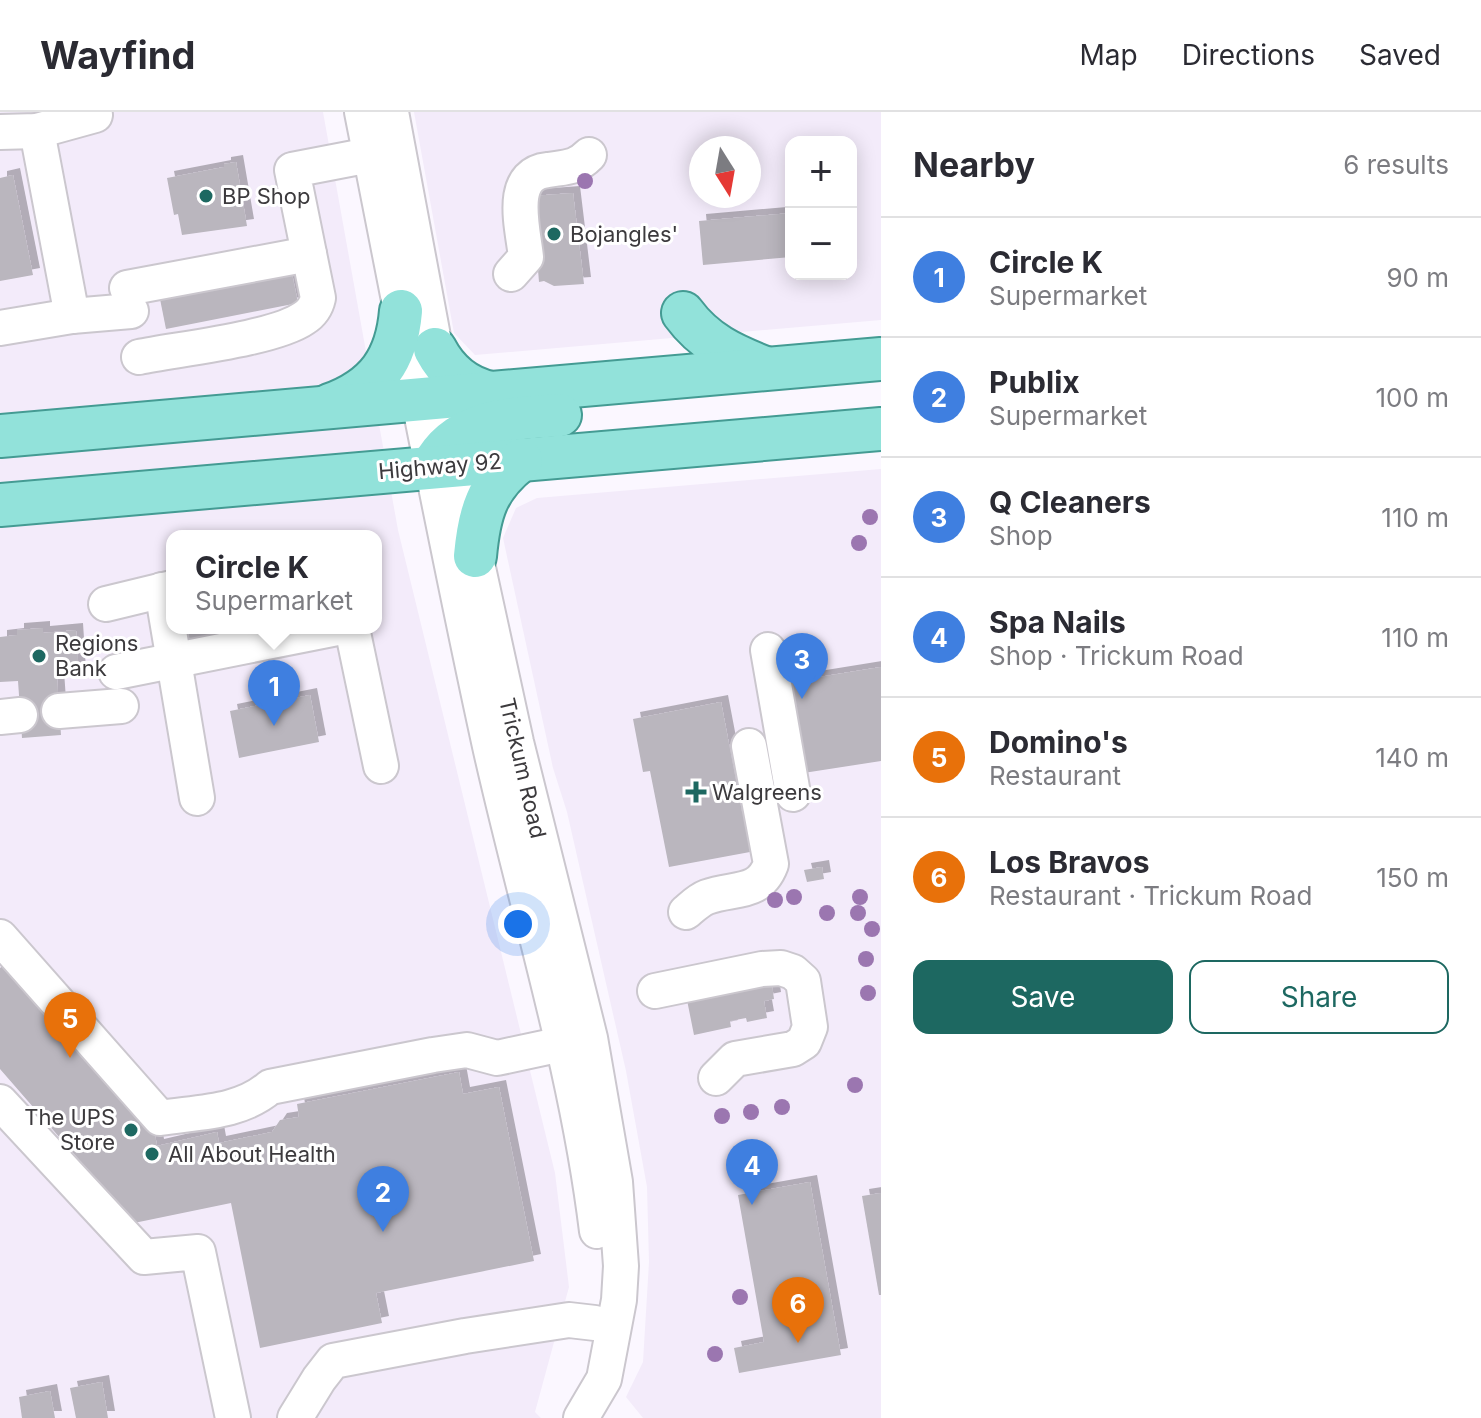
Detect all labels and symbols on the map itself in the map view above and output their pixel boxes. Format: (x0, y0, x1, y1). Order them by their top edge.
north arrow (689, 136, 761, 208)
place label: BP Shop (222, 183, 310, 209)
marker: BP Shop (197, 187, 215, 205)
place label: Bojangles' (570, 221, 678, 247)
marker: Bojangles' (545, 225, 563, 243)
street label: Highway 92 (377, 448, 503, 484)
place label: Regions Bank (55, 630, 138, 681)
pin: 3 (776, 633, 828, 699)
marker: Regions Bank (30, 647, 48, 665)
pin: 1 (248, 660, 300, 726)
street label: Trickum Road (494, 695, 552, 841)
place label: Walgreens (712, 779, 822, 805)
marker: Walgreens (687, 783, 705, 801)
your location (498, 904, 538, 944)
pin: 5 (44, 992, 96, 1058)
place label: The UPS Store (24, 1104, 115, 1155)
marker: The UPS Store (122, 1121, 140, 1139)
pin: 4 (726, 1139, 778, 1205)
place label: All About Health (168, 1141, 336, 1167)
marker: All About Health (143, 1145, 161, 1163)
pin: 2 (357, 1166, 409, 1232)
pin: 6 (772, 1277, 824, 1343)

